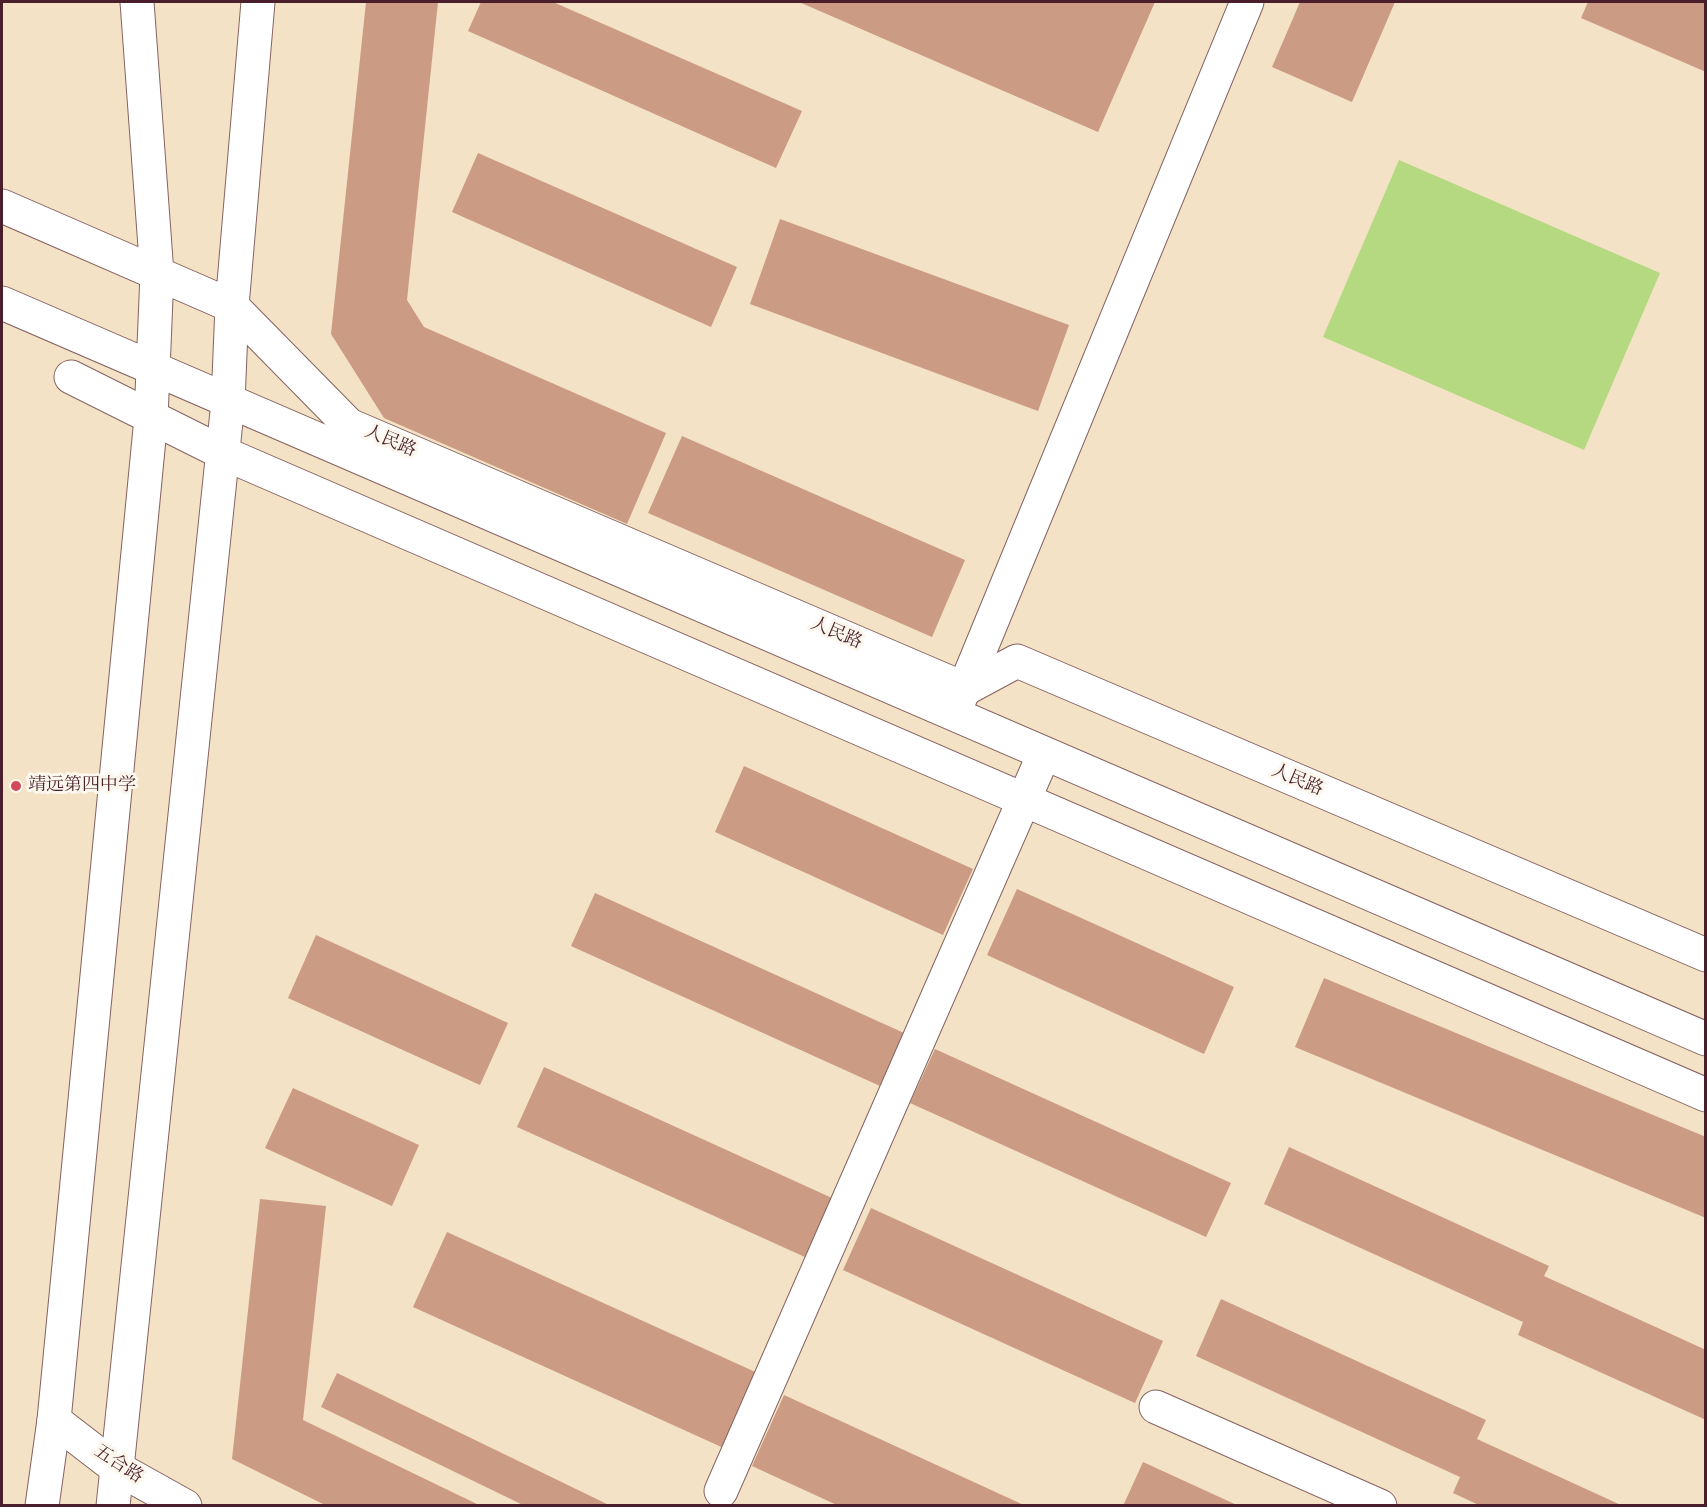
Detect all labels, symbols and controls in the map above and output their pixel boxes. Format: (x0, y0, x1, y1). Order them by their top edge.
street label: 人民路 (361, 422, 419, 462)
street label: 人民路 (807, 614, 865, 654)
street label: 人民路 (1268, 761, 1326, 801)
place label: 靖远第四中学 (28, 775, 136, 797)
marker: 靖远第四中学 (9, 779, 23, 793)
street label: 五合路 (89, 1441, 147, 1489)

